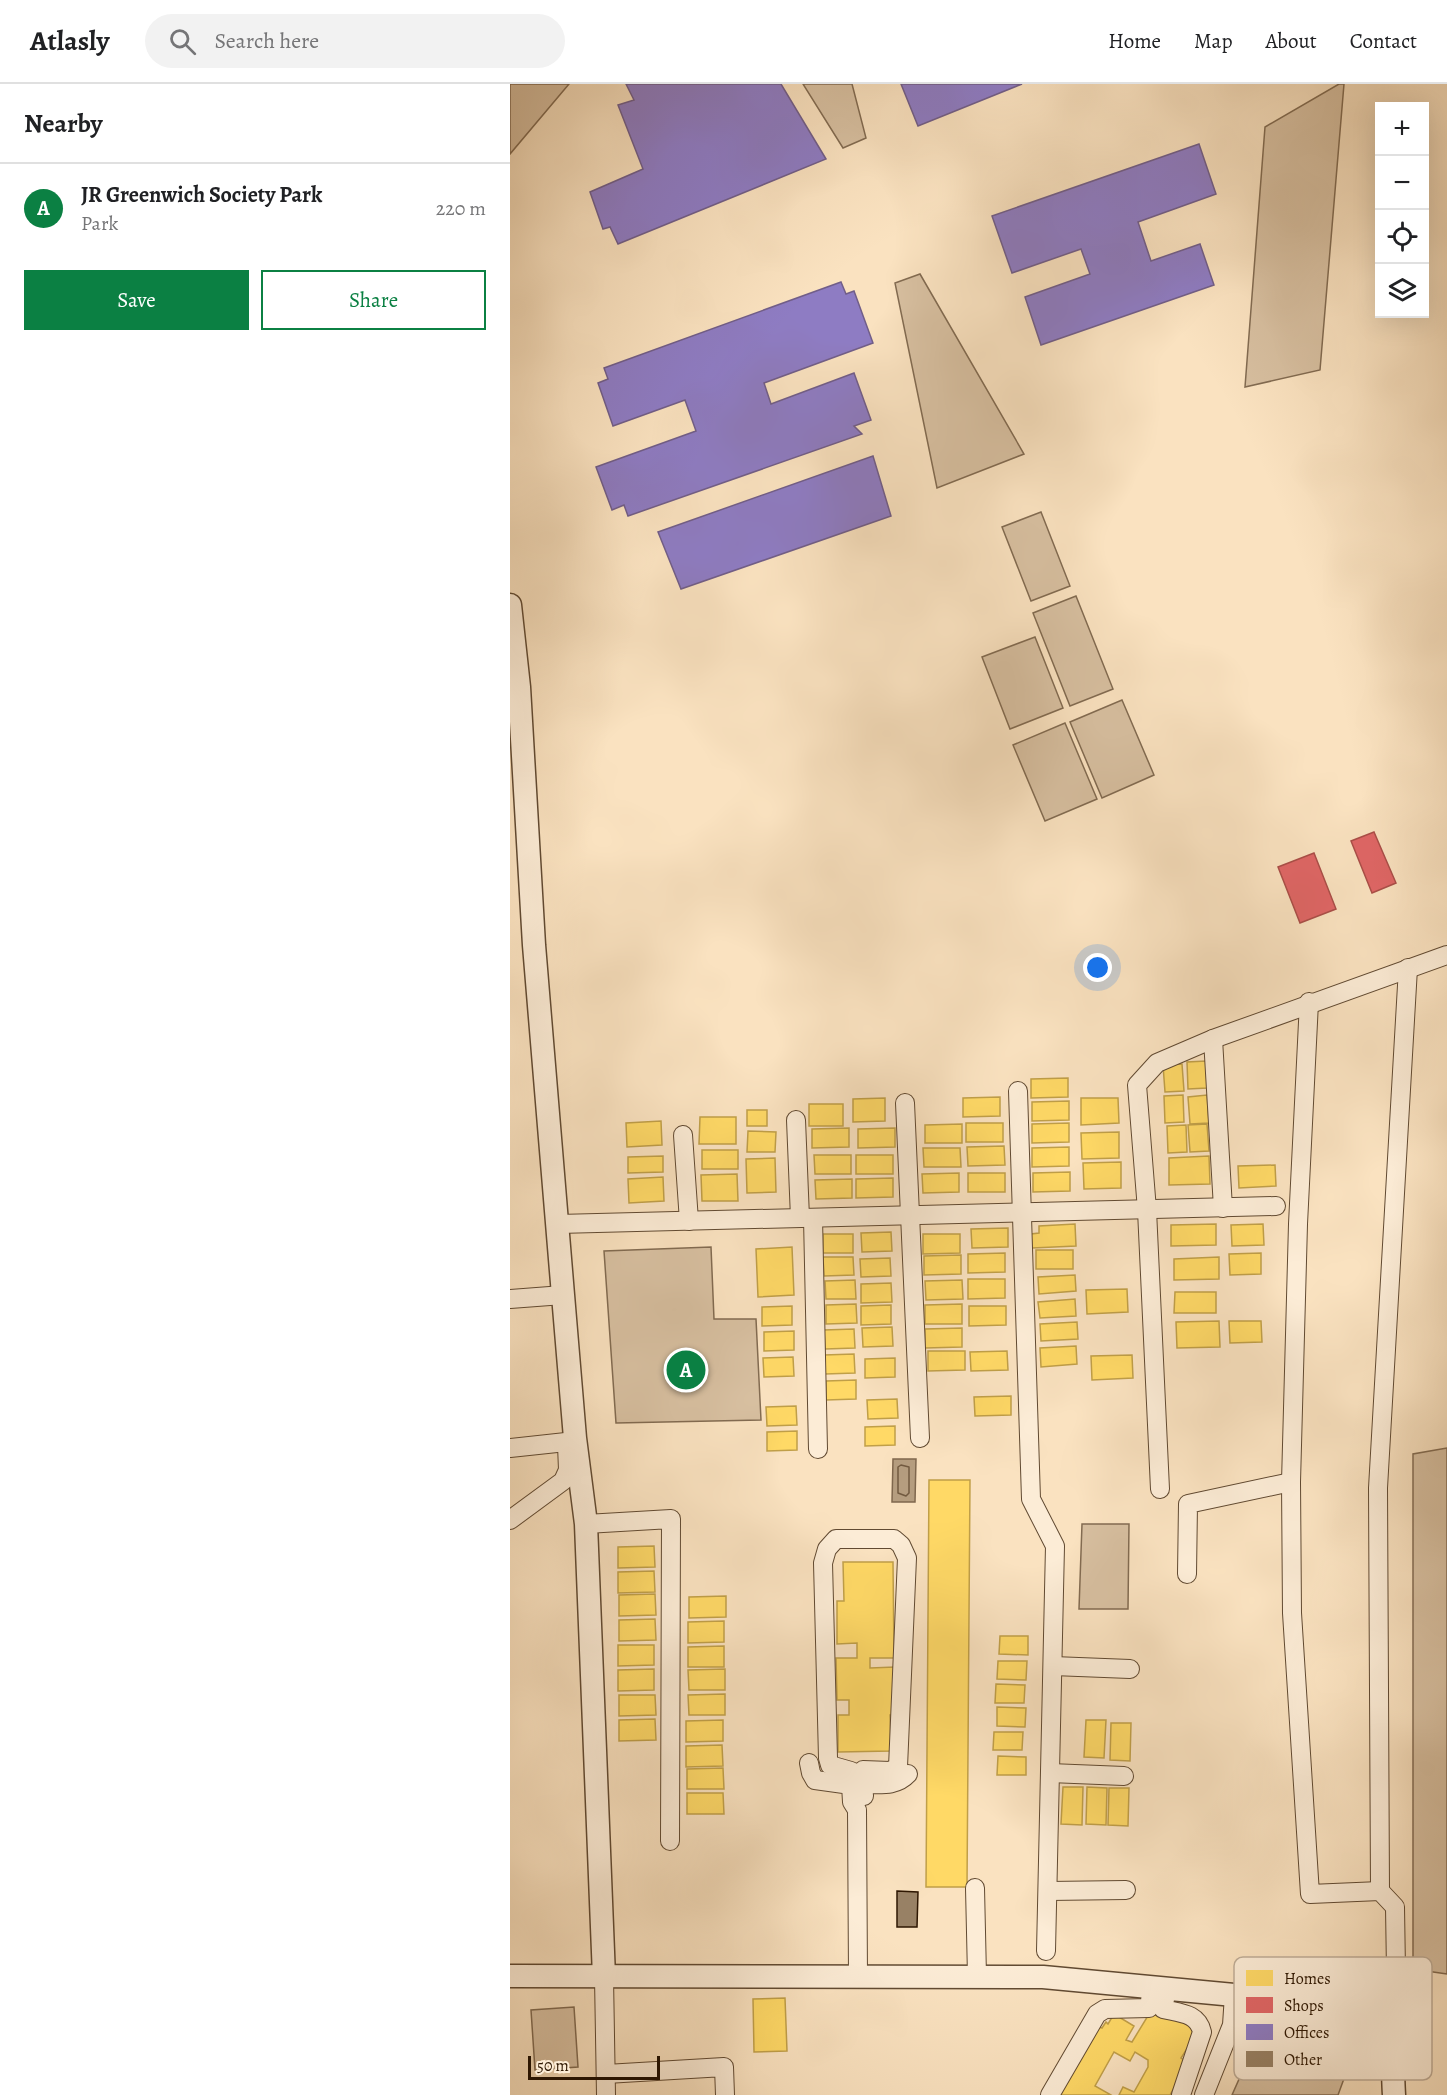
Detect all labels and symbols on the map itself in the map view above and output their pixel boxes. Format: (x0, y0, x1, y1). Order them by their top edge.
your location (1083, 953, 1112, 982)
pin: A (666, 1348, 705, 1392)
legend (1234, 1957, 1432, 2080)
text: Homes (1284, 1968, 1331, 1990)
text: Shops (1284, 1995, 1324, 2017)
text: Offices (1284, 2022, 1329, 2044)
text: Other (1284, 2049, 1322, 2071)
scale bar (528, 2053, 660, 2080)

